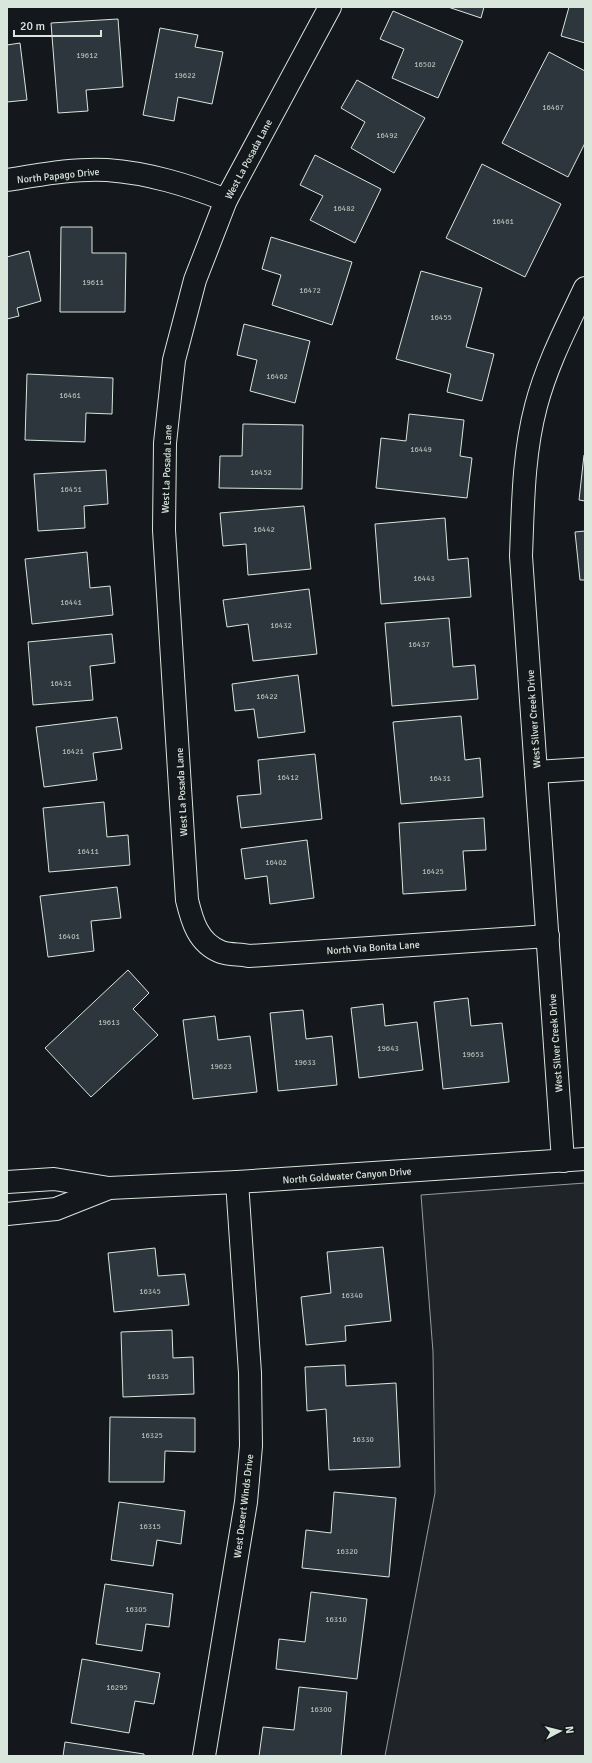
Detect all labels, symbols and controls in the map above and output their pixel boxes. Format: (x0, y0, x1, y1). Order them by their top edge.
scale bar (14, 12, 101, 38)
text: 20 m (20, 19, 45, 34)
house number: 19612 (76, 50, 98, 60)
house number: 16502 (414, 59, 436, 69)
house number: 19622 (174, 70, 196, 80)
house number: 16467 (542, 102, 564, 112)
street label: West La Posada Lane (223, 117, 275, 201)
house number: 16492 (376, 130, 398, 140)
street label: North Papago Drive (16, 166, 100, 186)
house number: 16482 (333, 203, 355, 213)
house number: 16461 (492, 216, 514, 226)
house number: 19611 (82, 277, 104, 287)
house number: 16472 (299, 285, 321, 295)
house number: 16455 (430, 312, 452, 322)
house number: 16462 (266, 371, 288, 381)
house number: 16461 (59, 390, 81, 400)
street label: West La Posada Lane (159, 424, 175, 514)
house number: 16449 (410, 444, 432, 454)
house number: 16452 (250, 467, 272, 477)
house number: 16451 (60, 484, 82, 494)
house number: 16442 (253, 524, 275, 534)
house number: 16443 (413, 573, 435, 583)
house number: 16441 (60, 597, 82, 607)
house number: 16432 (270, 620, 292, 630)
house number: 16437 (408, 639, 430, 649)
street label: West Silver Creek Drive (525, 669, 543, 769)
house number: 16431 (50, 678, 72, 688)
house number: 16422 (256, 691, 278, 701)
house number: 16421 (62, 746, 84, 756)
street label: West La Posada Lane (174, 747, 190, 837)
house number: 16412 (277, 772, 299, 782)
house number: 16431 (429, 773, 451, 783)
house number: 16411 (77, 846, 99, 856)
house number: 16402 (265, 857, 287, 867)
house number: 16425 (422, 866, 444, 876)
house number: 16401 (58, 931, 80, 941)
street label: North Via Bonita Lane (326, 939, 420, 957)
street label: West Silver Creek Drive (547, 993, 565, 1093)
house number: 19613 (98, 1017, 120, 1027)
house number: 19643 (377, 1043, 399, 1053)
house number: 19653 (462, 1049, 484, 1059)
house number: 19633 (294, 1057, 316, 1067)
house number: 19623 (210, 1061, 232, 1071)
street label: North Goldwater Canyon Drive (282, 1166, 412, 1186)
house number: 16345 (139, 1286, 161, 1296)
house number: 16340 (341, 1290, 363, 1300)
house number: 16335 (147, 1371, 169, 1381)
house number: 16325 (141, 1430, 163, 1440)
house number: 16330 (352, 1434, 374, 1444)
street label: West Desert Winds Drive (232, 1453, 256, 1559)
house number: 16315 (139, 1521, 161, 1531)
house number: 16320 (336, 1546, 358, 1556)
house number: 16305 (125, 1604, 147, 1614)
house number: 16310 (325, 1614, 347, 1624)
house number: 16295 (106, 1682, 128, 1692)
house number: 16300 (310, 1704, 332, 1714)
north arrow (540, 1711, 580, 1751)
text: N (563, 1725, 576, 1734)

